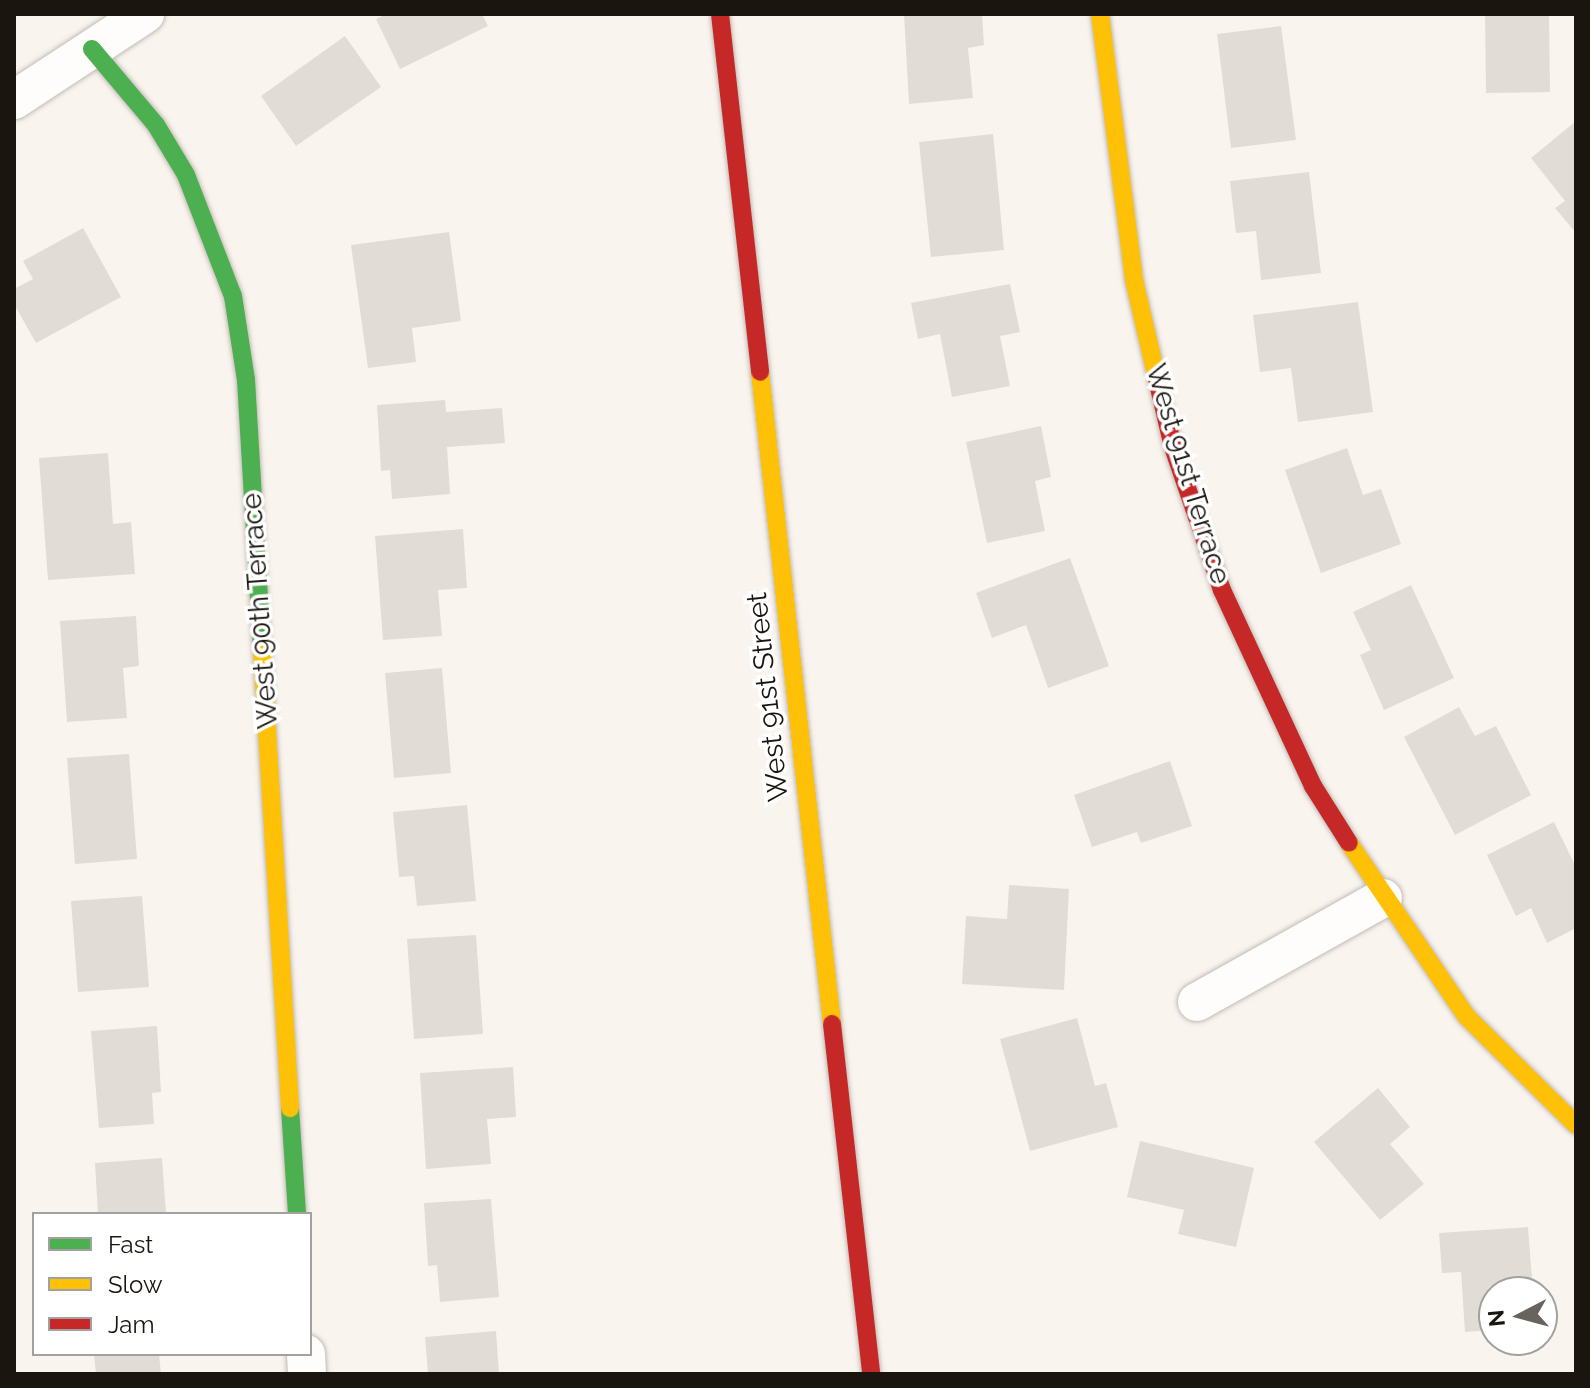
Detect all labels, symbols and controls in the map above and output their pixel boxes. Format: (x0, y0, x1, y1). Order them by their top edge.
street label: West 91st Terrace (1138, 359, 1238, 589)
street label: West 90th Terrace (235, 492, 285, 730)
street label: West 91st Street (740, 591, 796, 803)
legend (32, 1212, 312, 1356)
text: Fast (108, 1230, 153, 1259)
text: Slow (108, 1270, 162, 1299)
north arrow (1478, 1276, 1558, 1356)
text: N (1482, 1309, 1510, 1328)
text: Jam (108, 1310, 154, 1339)

